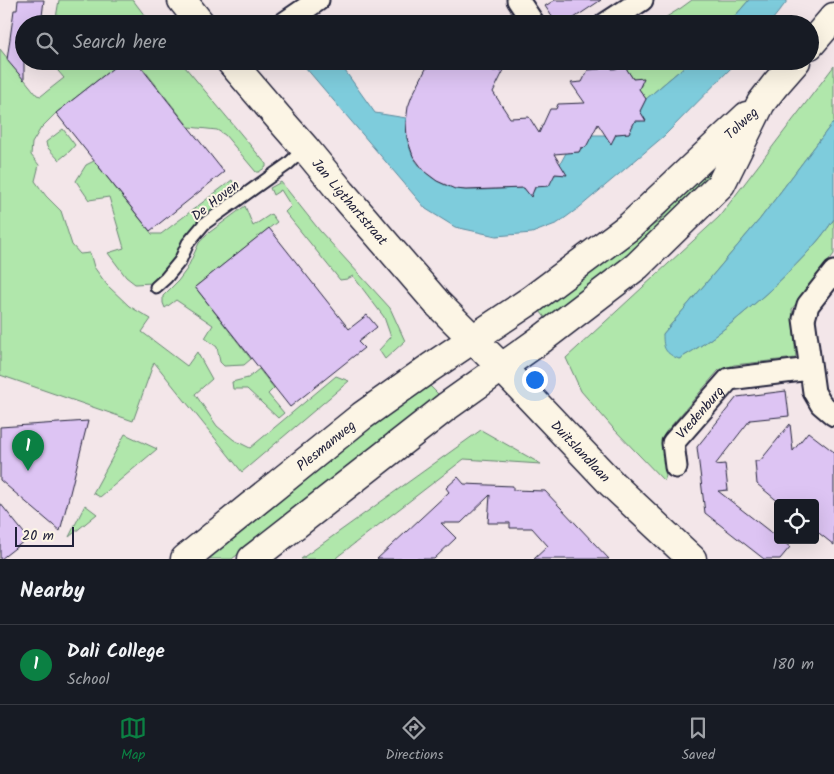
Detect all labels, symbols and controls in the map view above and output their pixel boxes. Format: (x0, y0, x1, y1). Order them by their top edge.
search box (15, 15, 819, 70)
text: Search here (73, 28, 167, 58)
icon: search (33, 29, 61, 57)
street label: Tolweg (720, 102, 764, 145)
street label: Jan Ligthartstraat (306, 154, 393, 251)
street label: De Hoven (187, 175, 245, 227)
your location (522, 367, 548, 393)
street label: Vredenburg (671, 381, 730, 444)
street label: Plesmanweg (292, 415, 361, 477)
street label: Duitslandlaan (545, 416, 615, 488)
pin: 1 (12, 430, 44, 471)
map controls (774, 499, 819, 544)
button: locate (774, 499, 819, 544)
scale bar (15, 524, 74, 547)
text: 20 m (22, 525, 54, 547)
text: Nearby (20, 575, 85, 608)
text: Dali College (67, 637, 165, 667)
text: 1 (34, 652, 38, 677)
text: 180 m (772, 652, 814, 677)
text: School (67, 667, 110, 692)
tab: Map (119, 714, 147, 766)
tab: Directions (385, 714, 443, 766)
tab: Saved (682, 714, 715, 766)

